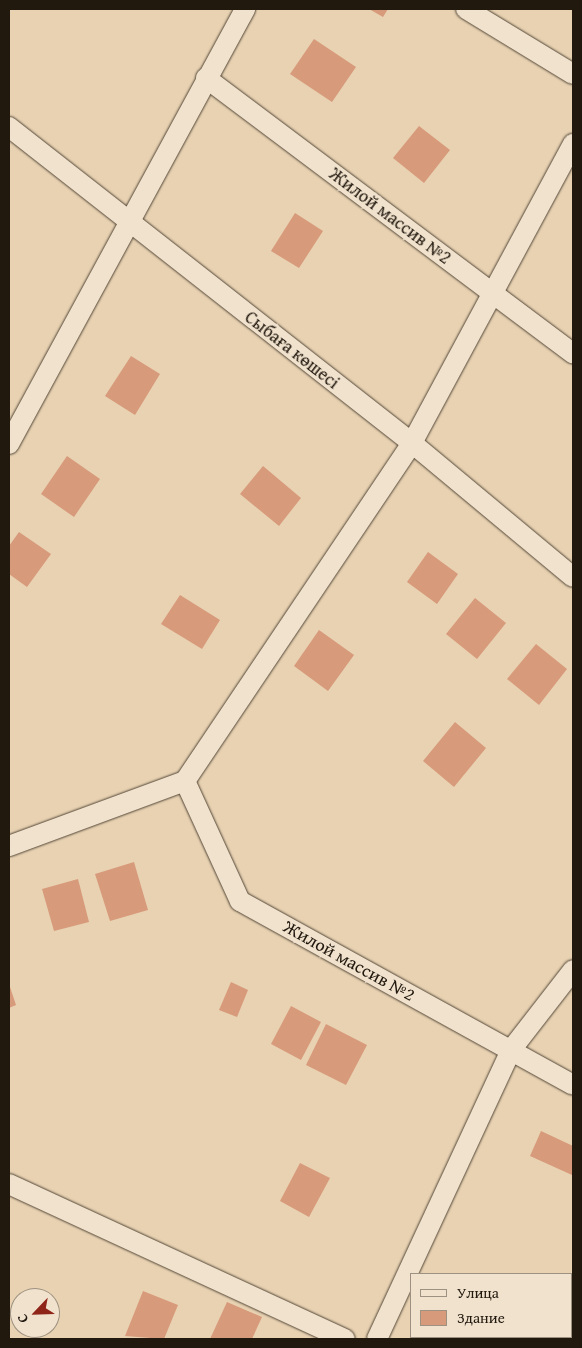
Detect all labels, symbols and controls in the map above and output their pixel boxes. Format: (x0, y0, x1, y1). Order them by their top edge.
street label: Жилой массив №2 (325, 163, 455, 269)
street label: Сыбаға көшесі (240, 306, 344, 394)
street label: Жилой массив №2 (280, 916, 418, 1006)
legend (410, 1273, 572, 1338)
text: Улица (457, 1282, 499, 1303)
north arrow (10, 1288, 60, 1338)
text: Здание (457, 1307, 505, 1328)
text: С (11, 1311, 33, 1326)

